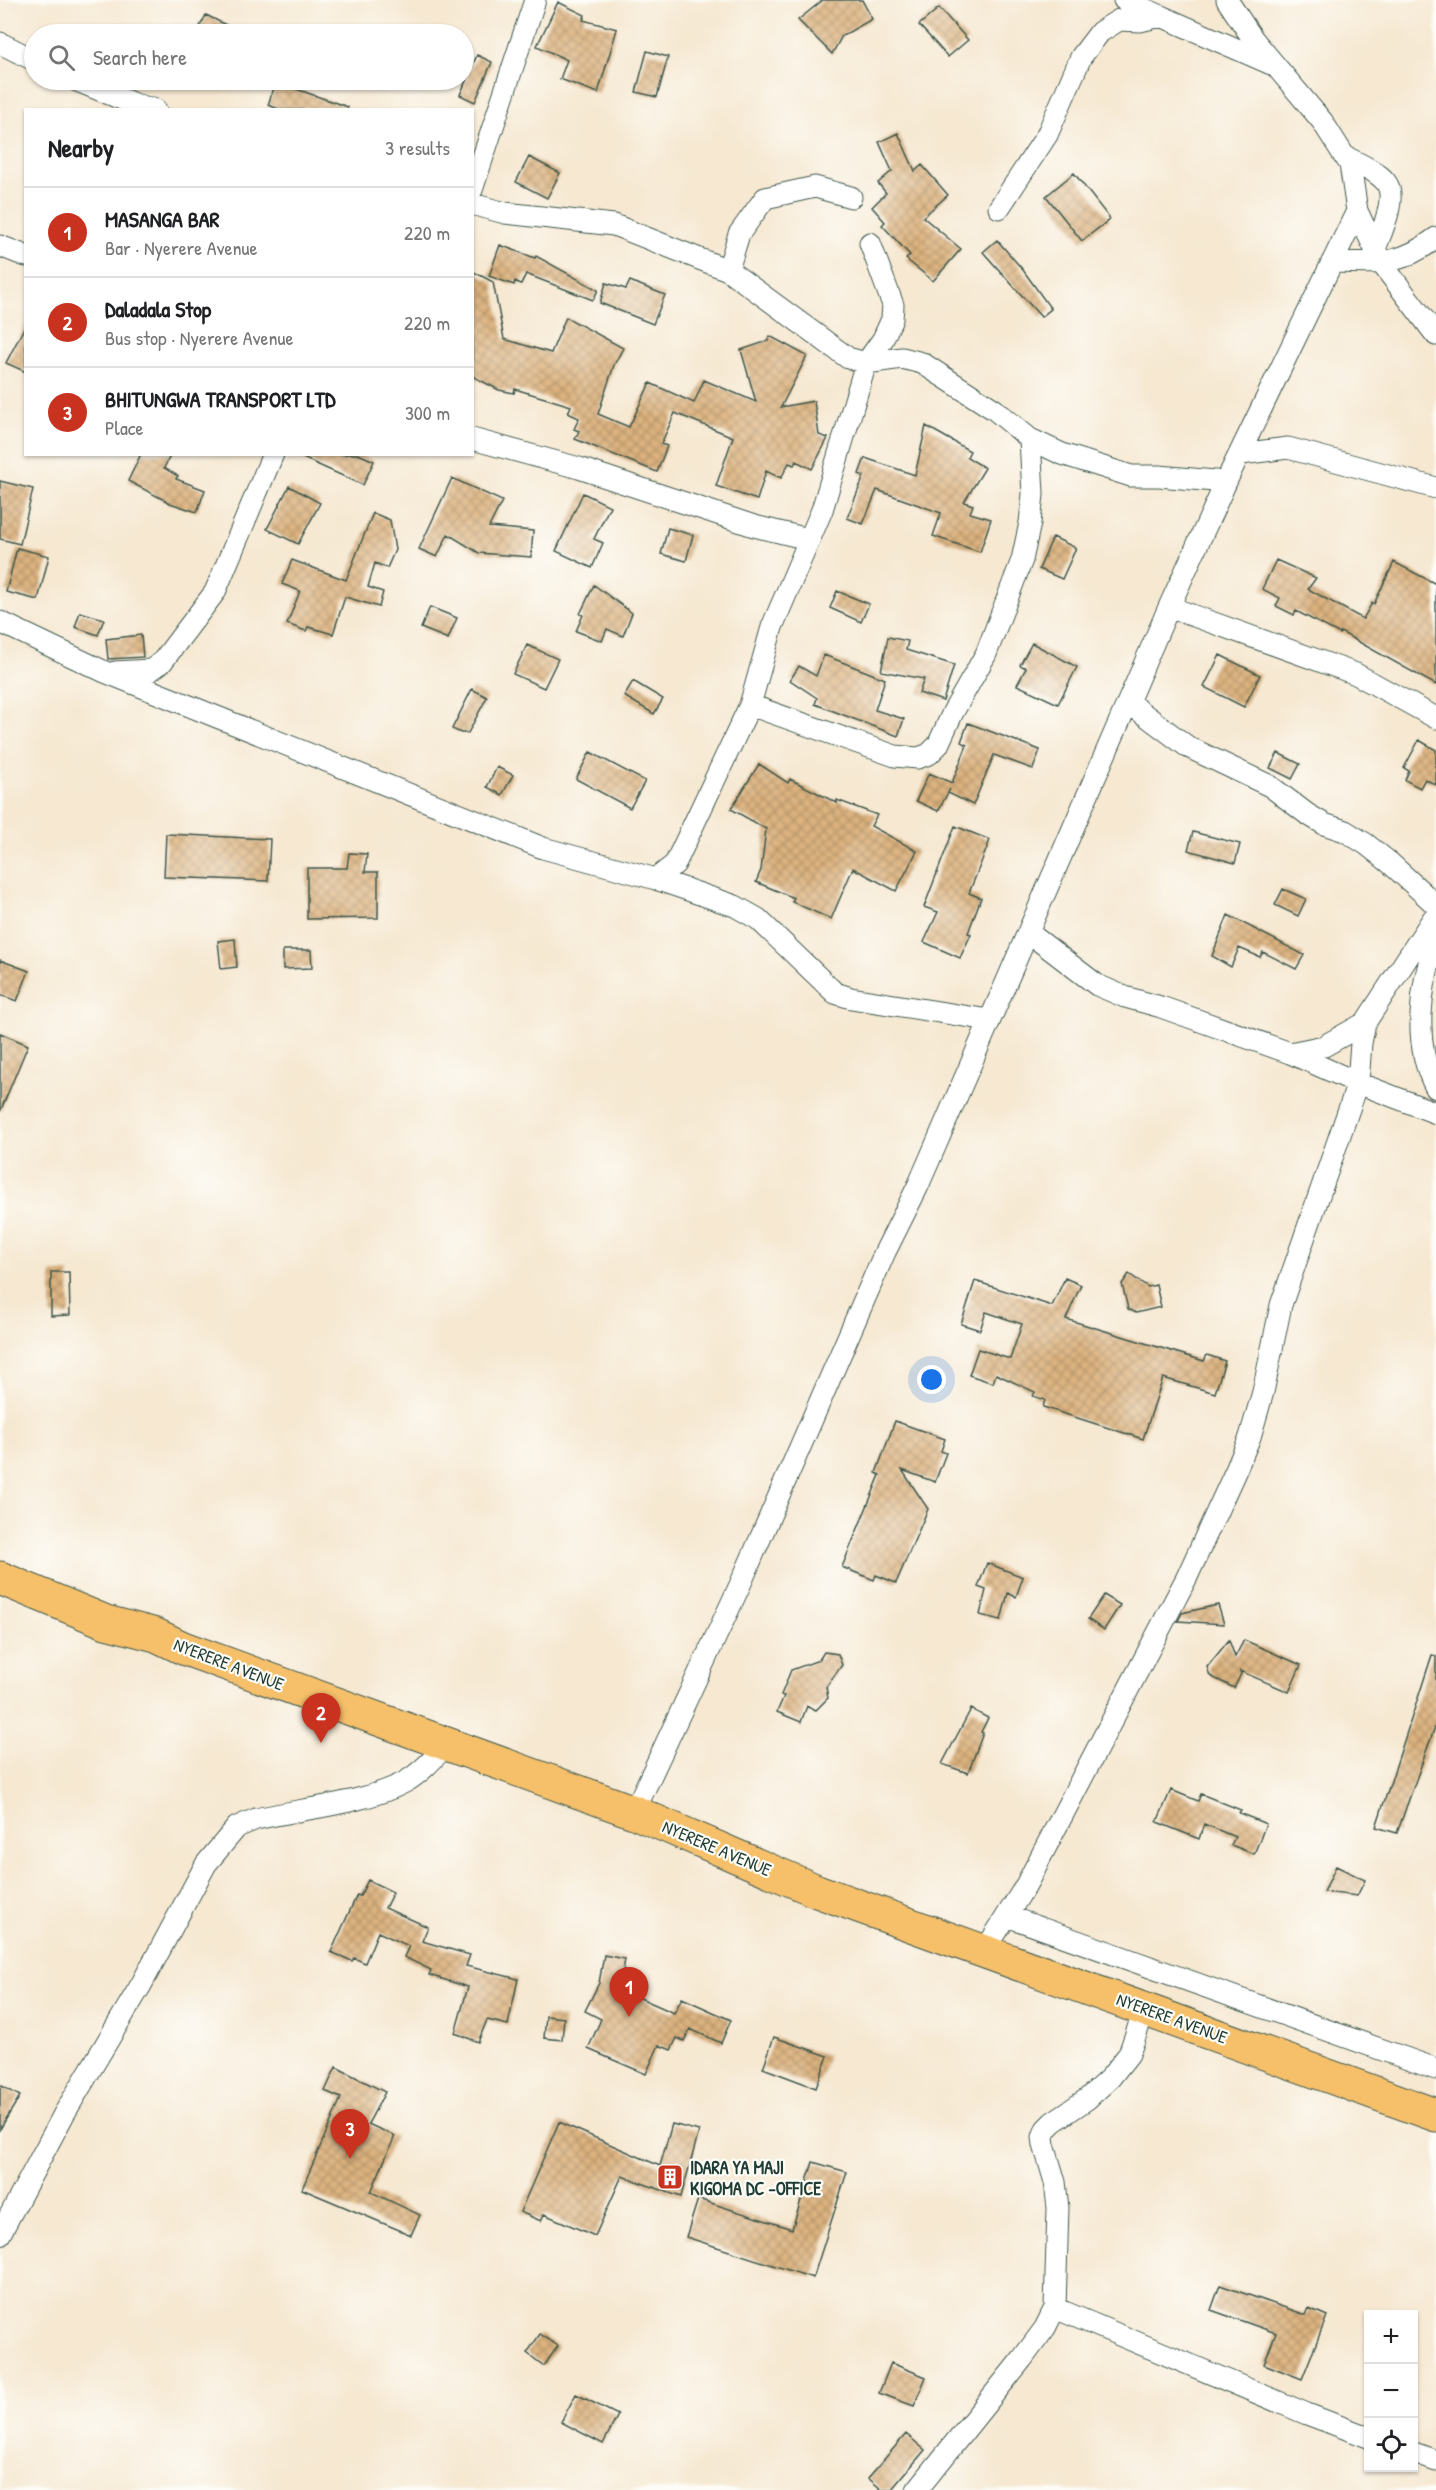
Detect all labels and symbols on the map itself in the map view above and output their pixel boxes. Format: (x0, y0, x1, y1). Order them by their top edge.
your location (917, 1365, 946, 1394)
street label: NYERERE AVENUE (170, 1632, 288, 1697)
pin: 2 (302, 1694, 340, 1743)
street label: NYERERE AVENUE (659, 1814, 775, 1882)
pin: 1 (610, 1968, 648, 2017)
street label: NYERERE AVENUE (1113, 1986, 1231, 2050)
pin: 3 (330, 2110, 370, 2159)
place label: IDARA YA MAJI KIGOMA DC -OFFICE (690, 2155, 822, 2201)
building icon: IDARA YA MAJI KIGOMA DC -OFFICE (655, 2162, 685, 2192)

